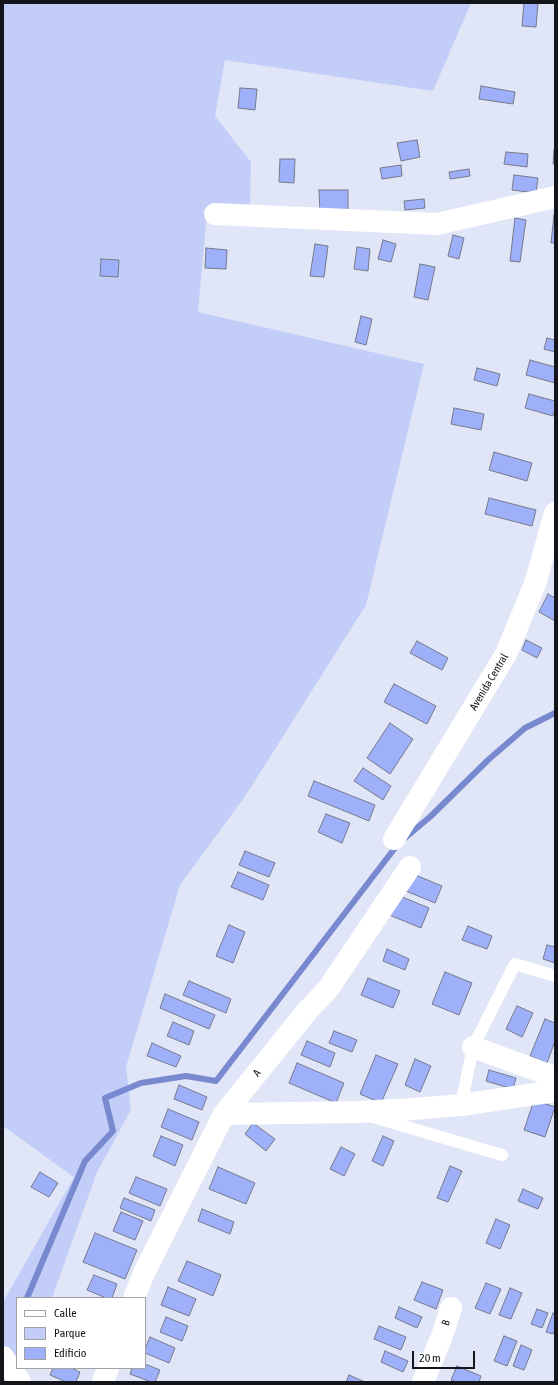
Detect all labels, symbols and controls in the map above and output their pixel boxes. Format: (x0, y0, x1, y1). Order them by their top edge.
street label: Avenida Central (467, 651, 511, 713)
street label: A (250, 1067, 264, 1079)
legend (16, 1297, 146, 1369)
text: Calle (54, 1306, 77, 1320)
street label: B (439, 1318, 453, 1328)
text: Parque (54, 1326, 86, 1340)
scale bar (414, 1343, 477, 1369)
text: Edificio (54, 1346, 86, 1360)
text: 20 m (419, 1351, 441, 1365)

